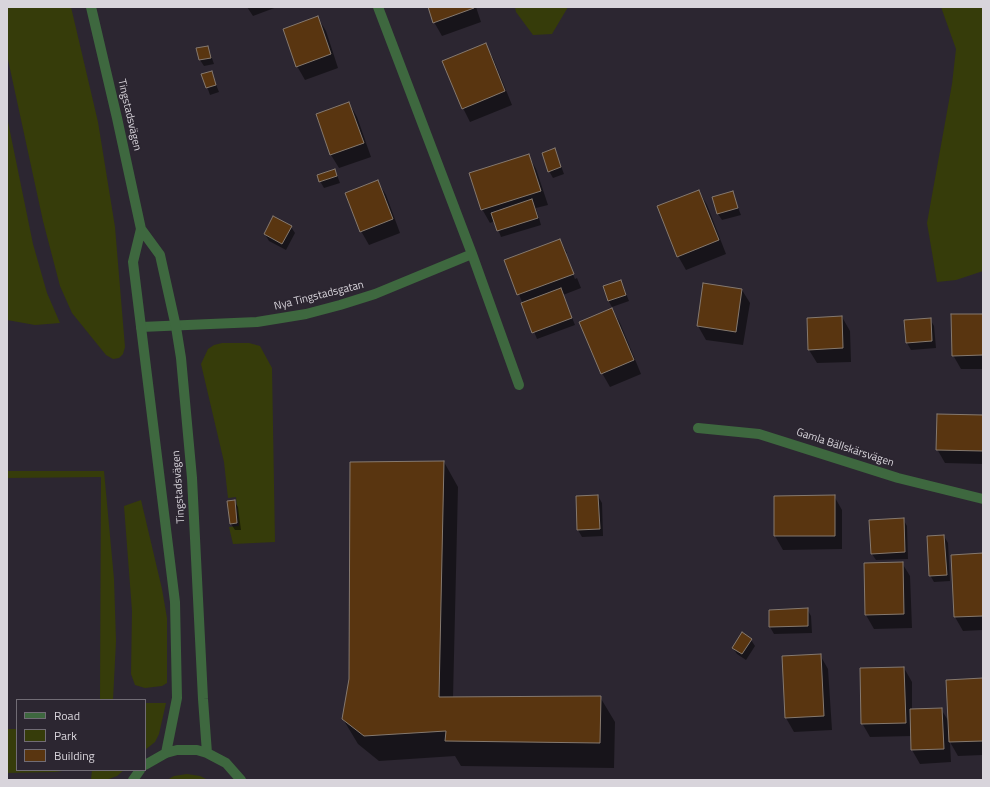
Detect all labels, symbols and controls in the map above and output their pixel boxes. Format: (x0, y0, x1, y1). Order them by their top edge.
street label: Tingstadsvägen (114, 78, 144, 152)
street label: Nya Tingstadsgatan (273, 278, 365, 314)
street label: Gamla Bällskärsvägen (795, 426, 895, 470)
street label: Tingstadsvägen (170, 450, 188, 524)
legend (16, 699, 146, 771)
text: Road (54, 706, 80, 725)
text: Park (54, 726, 77, 745)
text: Building (54, 746, 95, 765)

